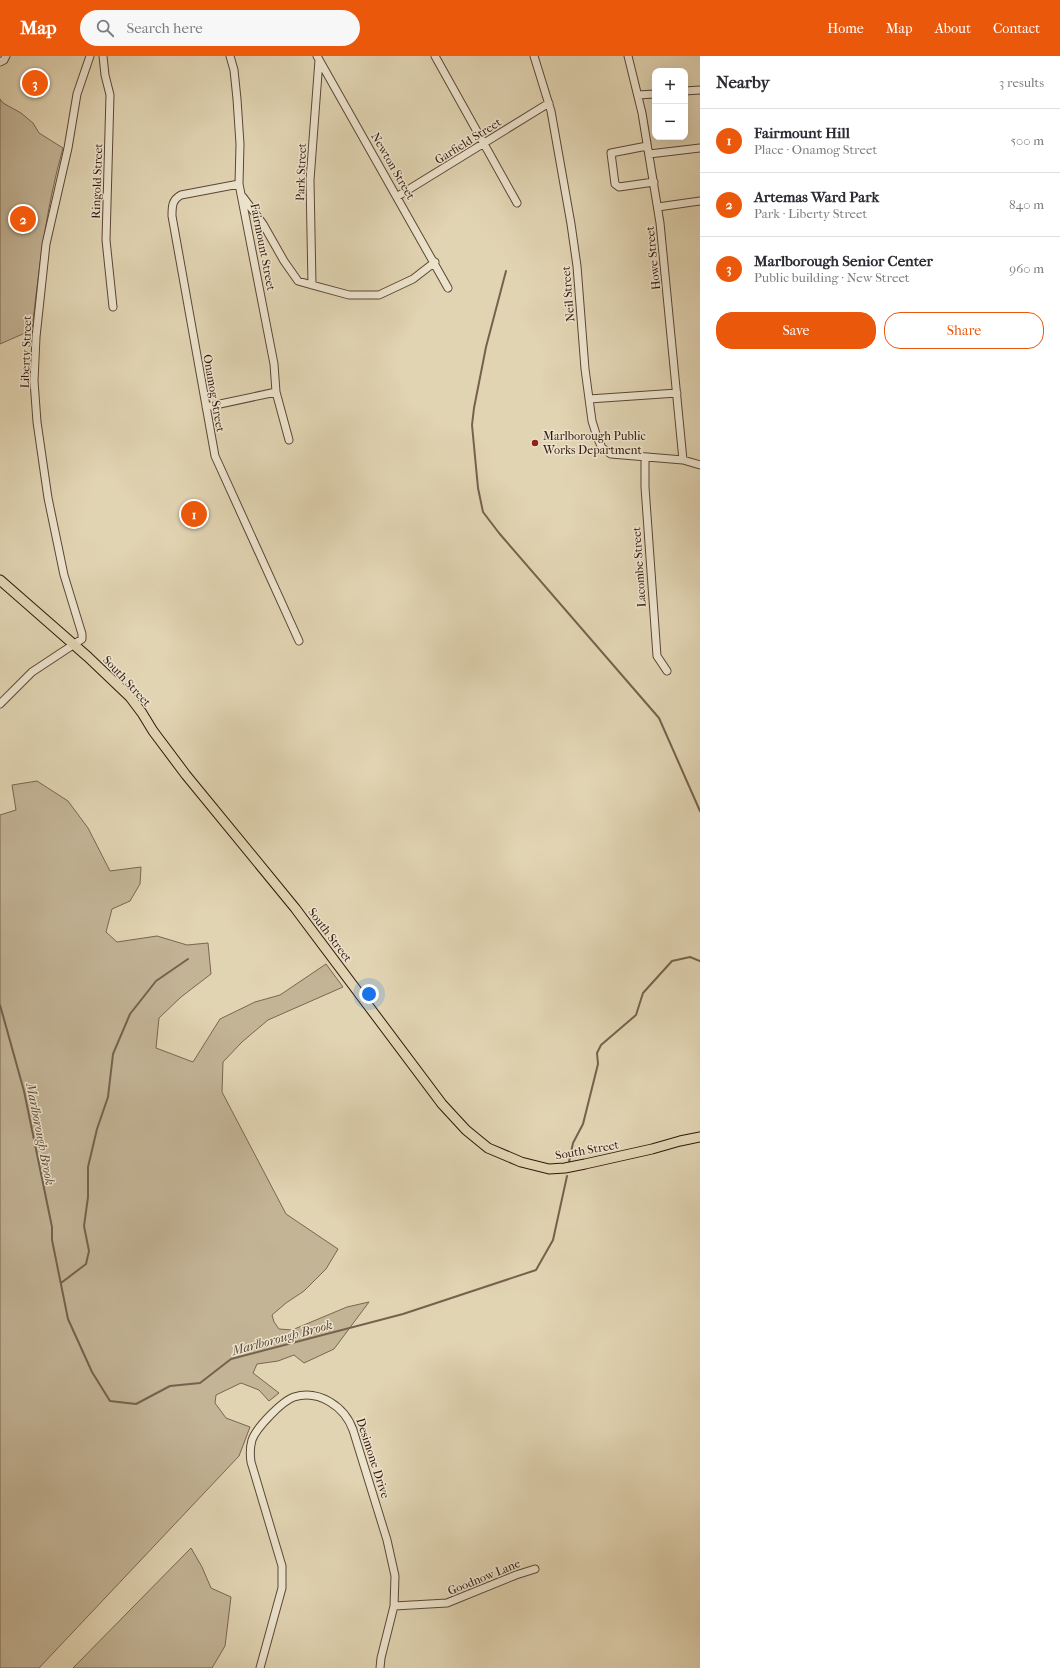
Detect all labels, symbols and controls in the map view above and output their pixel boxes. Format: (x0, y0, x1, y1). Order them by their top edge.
search box (80, 10, 360, 46)
text: Map (20, 17, 56, 39)
icon: search (94, 17, 116, 39)
text: Search here (126, 19, 203, 37)
text: Home (827, 20, 864, 37)
text: Map (886, 20, 913, 37)
text: About (935, 20, 971, 37)
text: Contact (993, 20, 1040, 37)
pin: 3 (22, 68, 48, 98)
map controls (652, 68, 688, 140)
button: + (652, 68, 688, 104)
text: Nearby (716, 72, 770, 92)
text: 3 results (999, 75, 1044, 90)
button: − (652, 104, 688, 140)
street label: Garfield Street (432, 115, 504, 167)
text: Fairmount Hill (754, 124, 850, 142)
street label: Newton Street (368, 130, 418, 203)
text: 1 (727, 133, 731, 148)
text: 500 m (1010, 133, 1044, 148)
street label: Ringold Street (89, 142, 105, 219)
street label: Park Street (293, 142, 309, 201)
text: Place · Onamog Street (754, 142, 877, 157)
text: Artemas Ward Park (754, 188, 879, 206)
text: 2 (726, 197, 732, 212)
text: 840 m (1009, 197, 1044, 212)
street label: Fairmount Street (248, 202, 278, 293)
pin: 2 (10, 204, 36, 234)
text: Park · Liberty Street (754, 206, 867, 221)
street label: Howe Street (643, 225, 663, 291)
text: Marlborough Senior Center (754, 252, 933, 270)
text: 3 (726, 261, 732, 276)
text: 960 m (1009, 261, 1044, 276)
street label: Neil Street (559, 265, 577, 322)
text: Public building · New Street (754, 270, 909, 285)
button: Save (716, 312, 876, 349)
button: Share (884, 312, 1044, 349)
street label: Liberty Street (18, 315, 34, 389)
street label: Onamog Street (200, 353, 228, 434)
place label: Marlborough Public Works Department (542, 429, 646, 457)
marker: Marlborough Public Works Department (530, 438, 540, 448)
pin: 1 (181, 499, 207, 529)
street label: Lacombe Street (629, 526, 649, 608)
street label: South Street (100, 653, 154, 710)
street label: South Street (305, 905, 355, 965)
your location (359, 984, 379, 1004)
water label: Marlborough Brook (23, 1081, 58, 1187)
street label: South Street (554, 1137, 621, 1162)
water label: Marlborough Brook (229, 1317, 334, 1358)
street label: Desimone Drive (353, 1416, 393, 1500)
street label: Goodnow Lane (446, 1556, 522, 1598)

